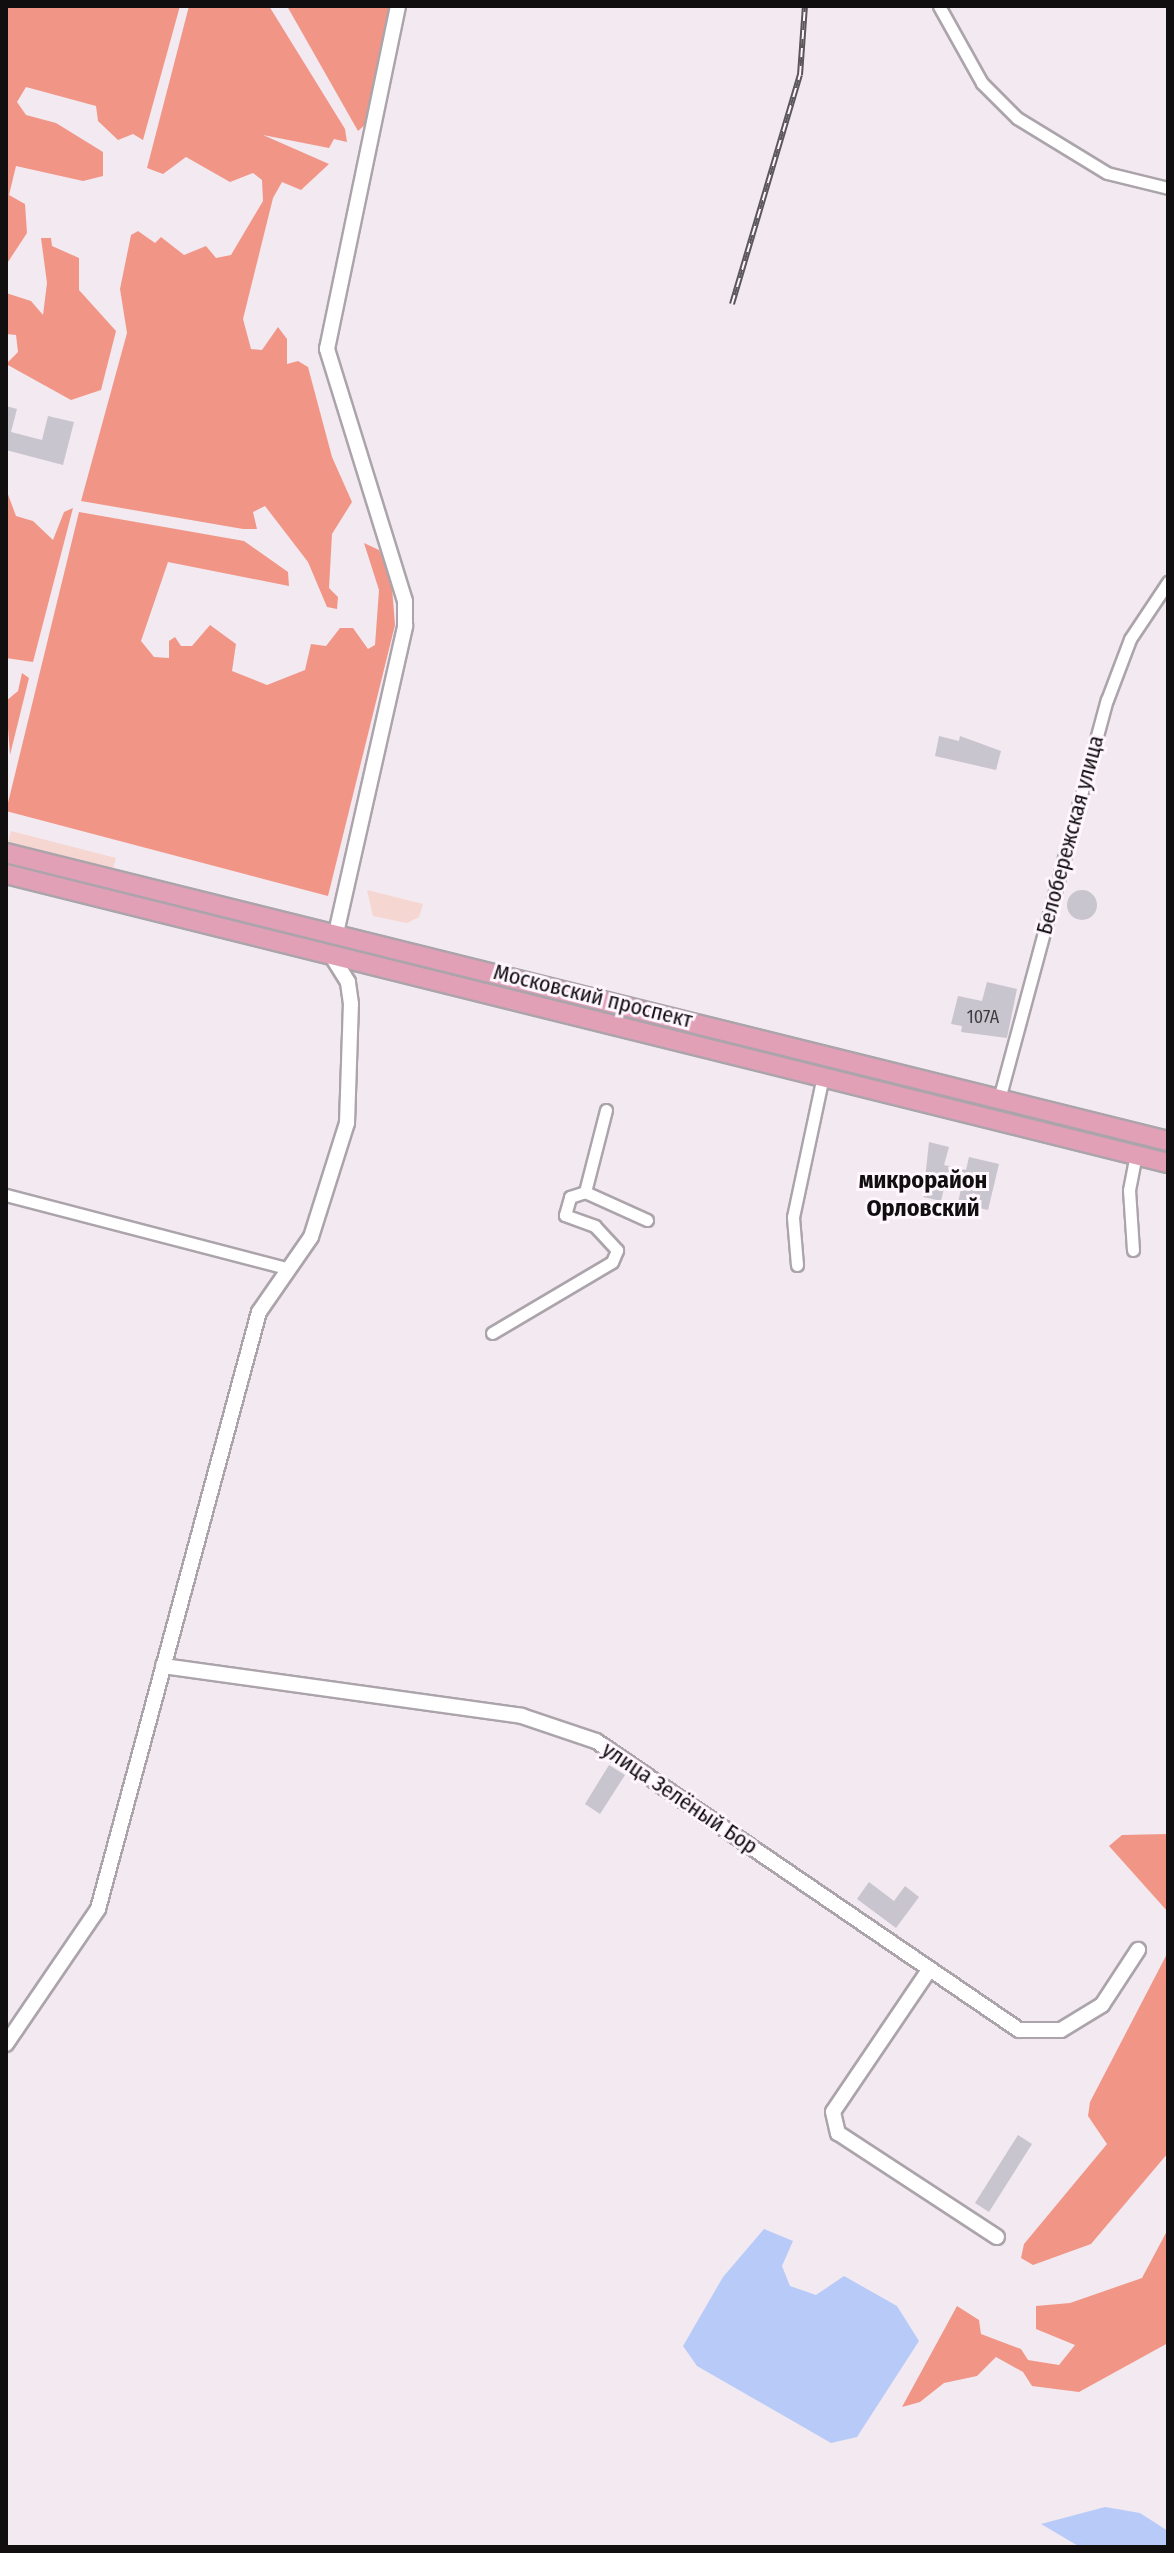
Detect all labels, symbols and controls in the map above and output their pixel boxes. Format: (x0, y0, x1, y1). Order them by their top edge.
street label: Белобережская улица (1031, 733, 1109, 937)
street label: Московский проспект (491, 959, 695, 1033)
house number: 107А (967, 1006, 999, 1028)
district label: микрорайон Орловский (859, 1167, 987, 1223)
street label: улица Зелёный Бор (597, 1736, 763, 1860)

